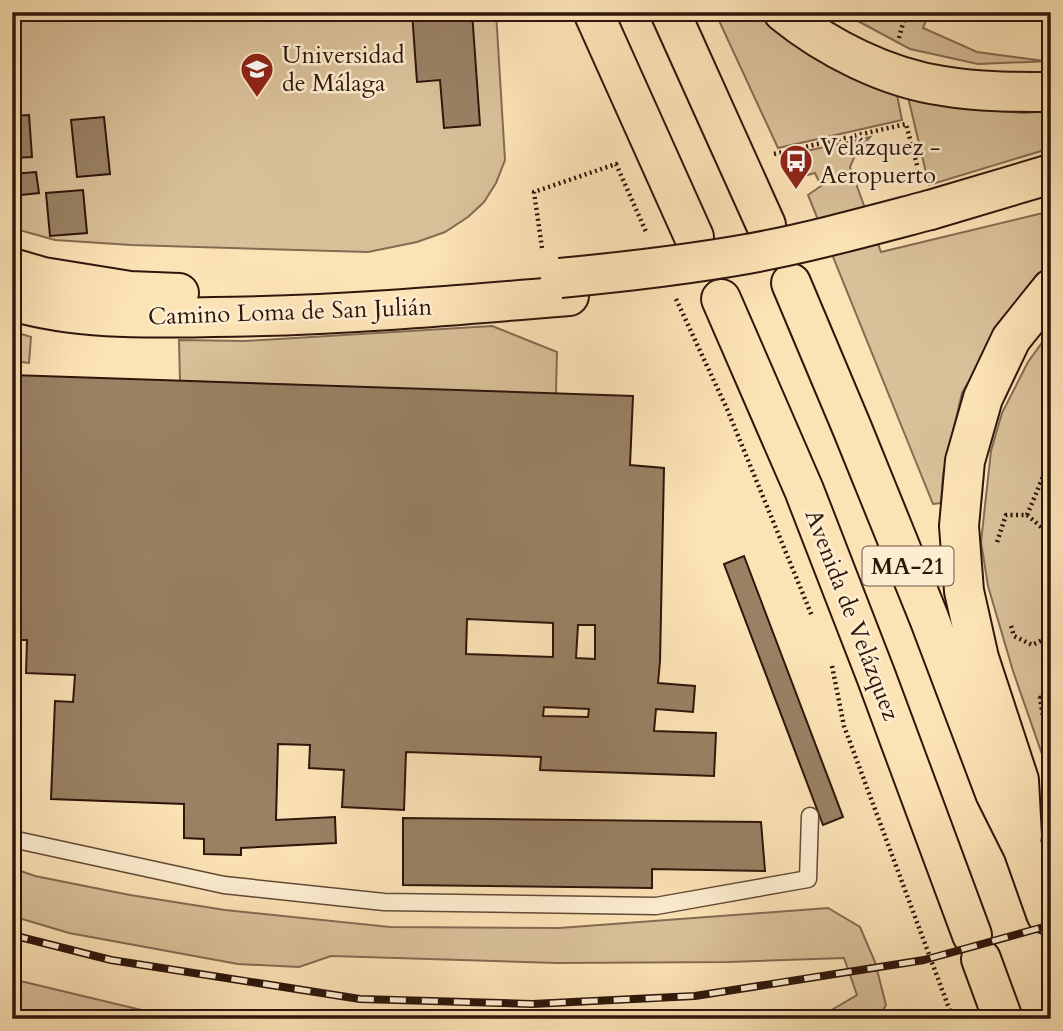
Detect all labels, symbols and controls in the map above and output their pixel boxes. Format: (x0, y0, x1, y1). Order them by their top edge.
place label: Universidad de Málaga (282, 39, 405, 100)
school or university icon: Universidad de Málaga (238, 50, 276, 99)
place label: Velázquez - Aeropuerto (820, 131, 941, 192)
bus stop icon: Velázquez - Aeropuerto (777, 142, 815, 191)
street label: Camino Loma de San Julián (147, 291, 433, 333)
street label: Avenida de Velázquez (797, 505, 908, 726)
road number: MA-21 (862, 546, 954, 586)

